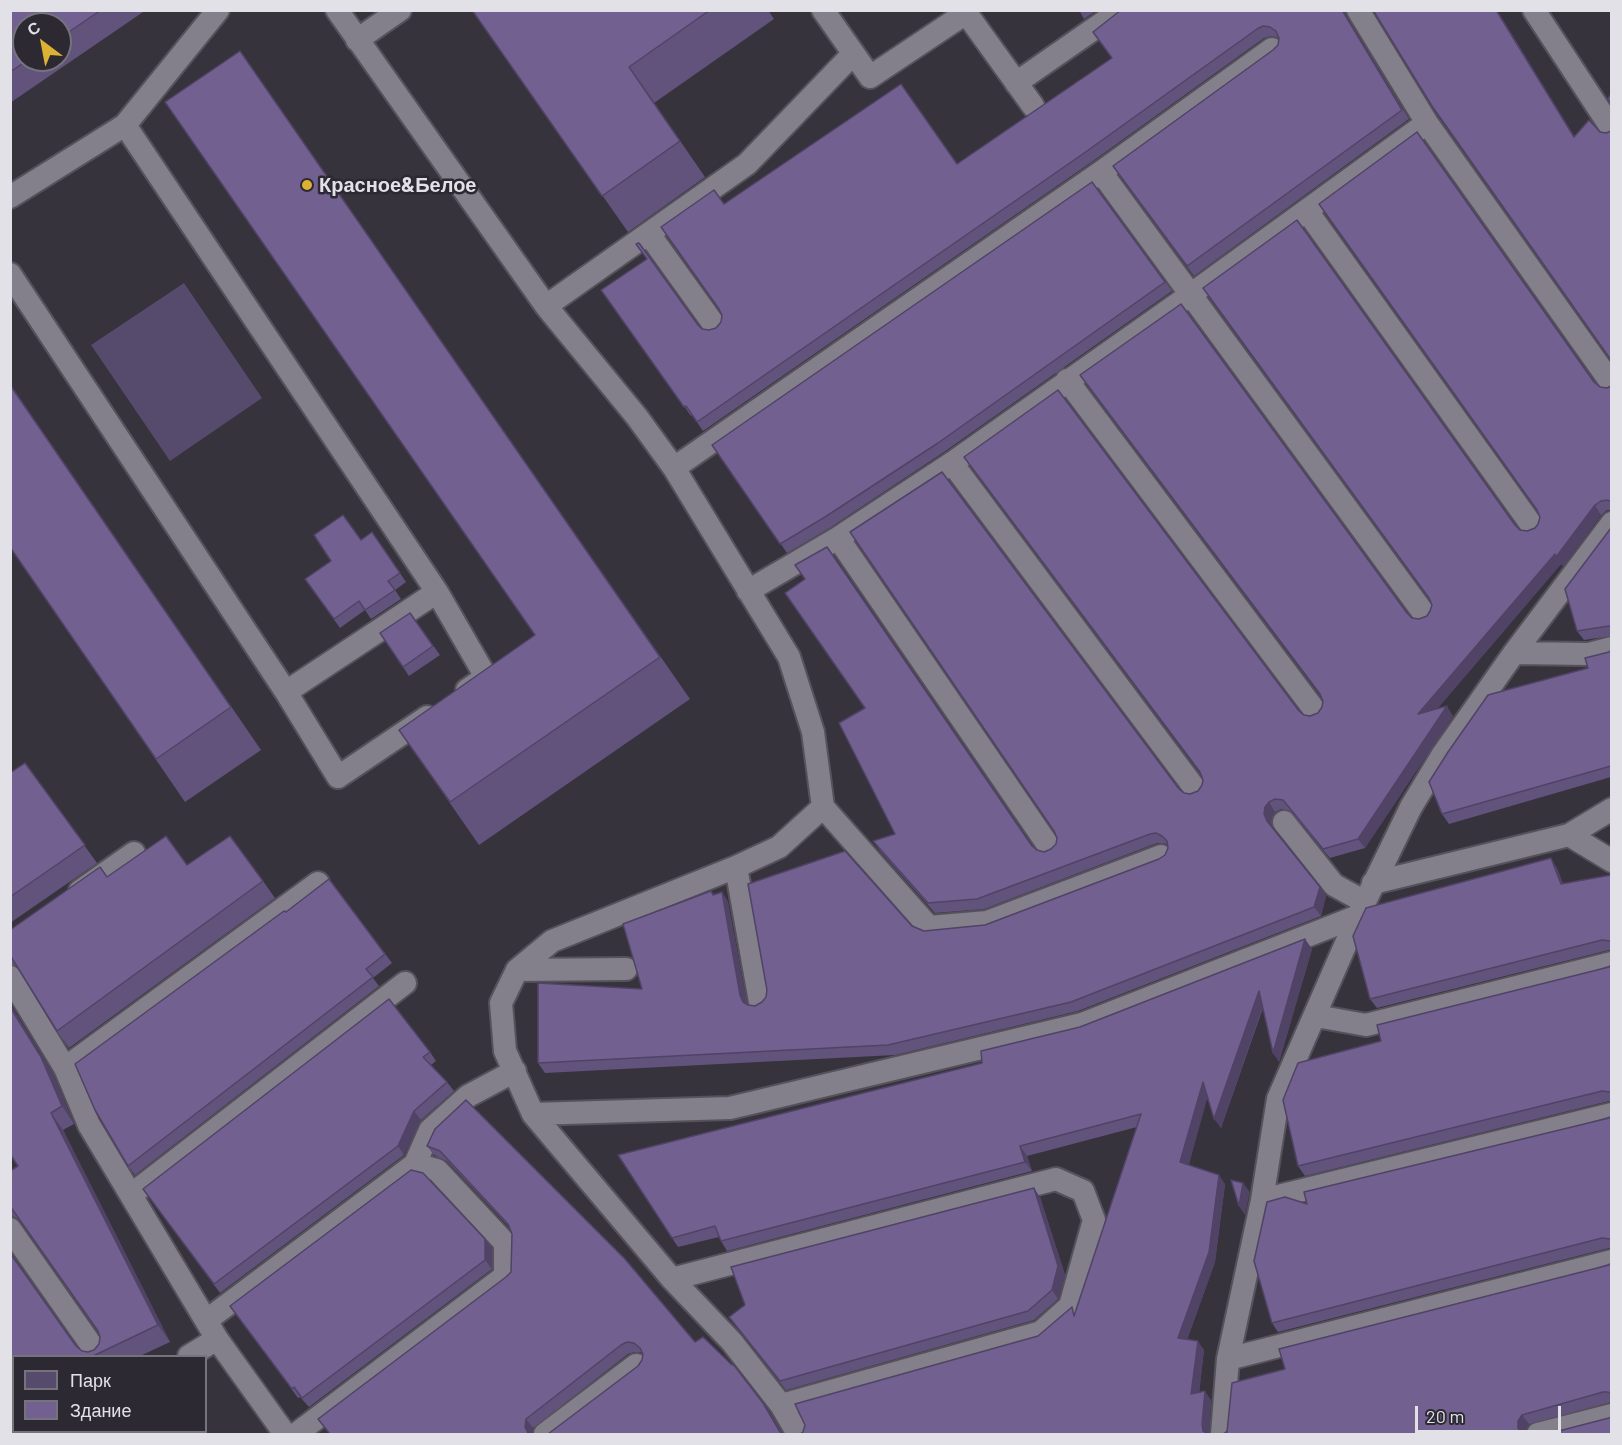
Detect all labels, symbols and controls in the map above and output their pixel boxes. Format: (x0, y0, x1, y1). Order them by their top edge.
north arrow (12, 12, 72, 72)
text: С (23, 17, 43, 39)
place label: Красное&Белое (319, 173, 476, 197)
marker: Красное&Белое (300, 178, 314, 192)
legend (12, 1355, 207, 1433)
text: Парк (70, 1369, 111, 1391)
scale bar (1418, 1394, 1564, 1432)
text: Здание (70, 1399, 131, 1421)
text: 20 m (1426, 1405, 1464, 1427)

